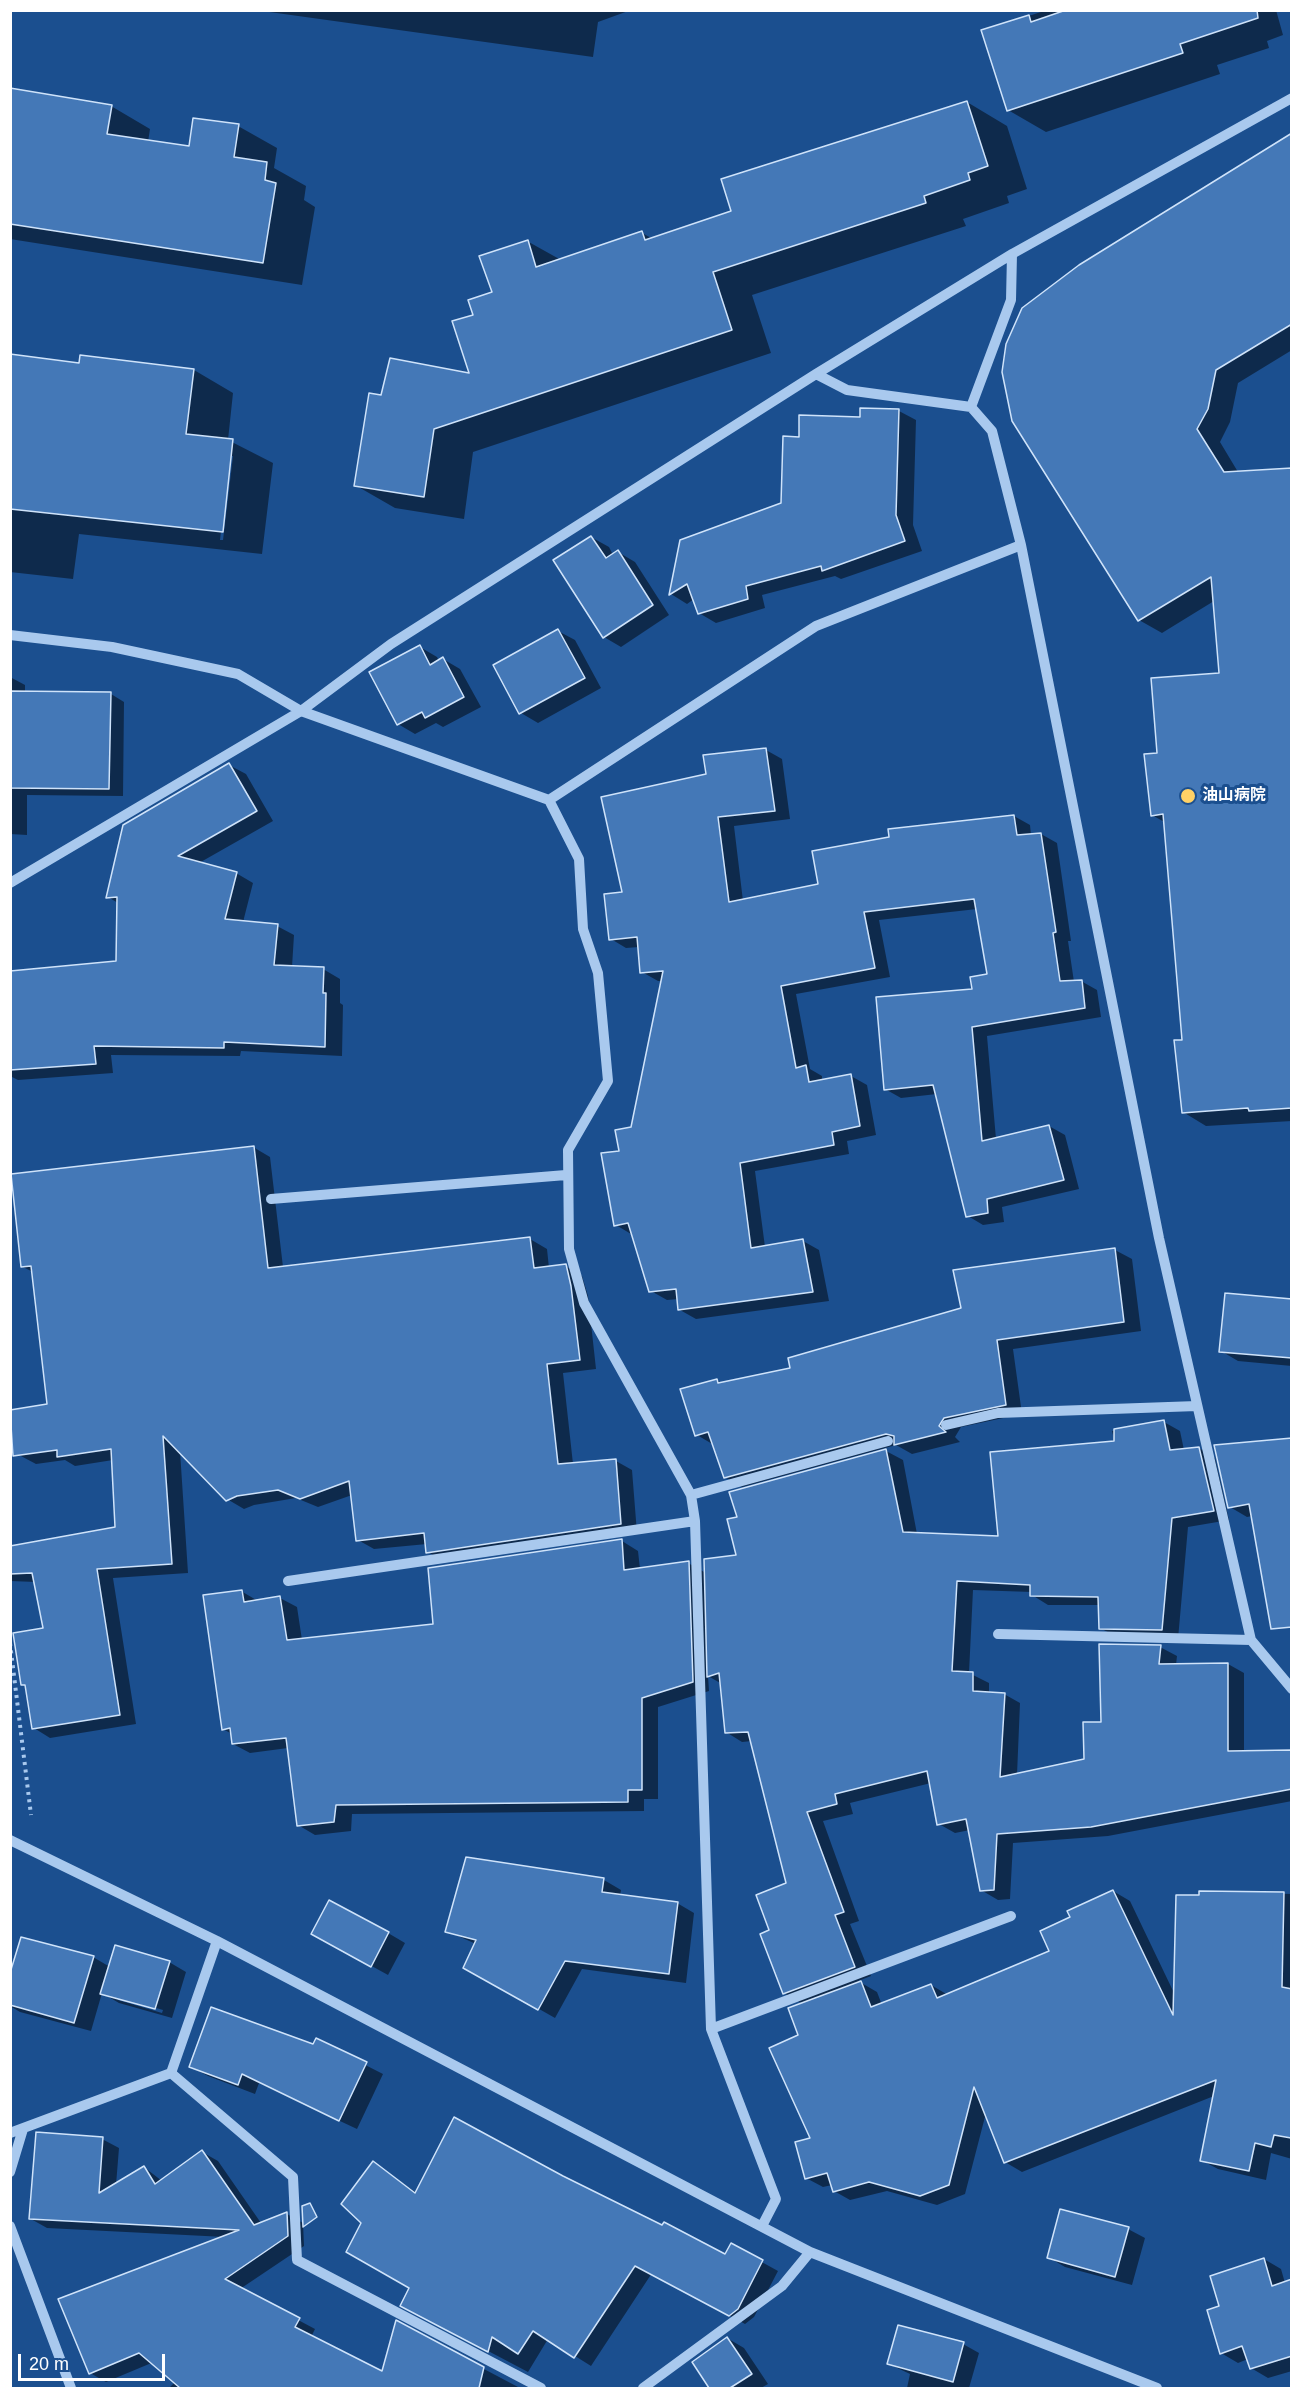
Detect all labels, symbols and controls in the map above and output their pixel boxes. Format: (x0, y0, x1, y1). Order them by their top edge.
place label: 油山病院 (1202, 786, 1266, 806)
marker: 油山病院 (1179, 787, 1197, 805)
scale bar (21, 2342, 168, 2380)
text: 20 m (29, 2354, 69, 2374)

